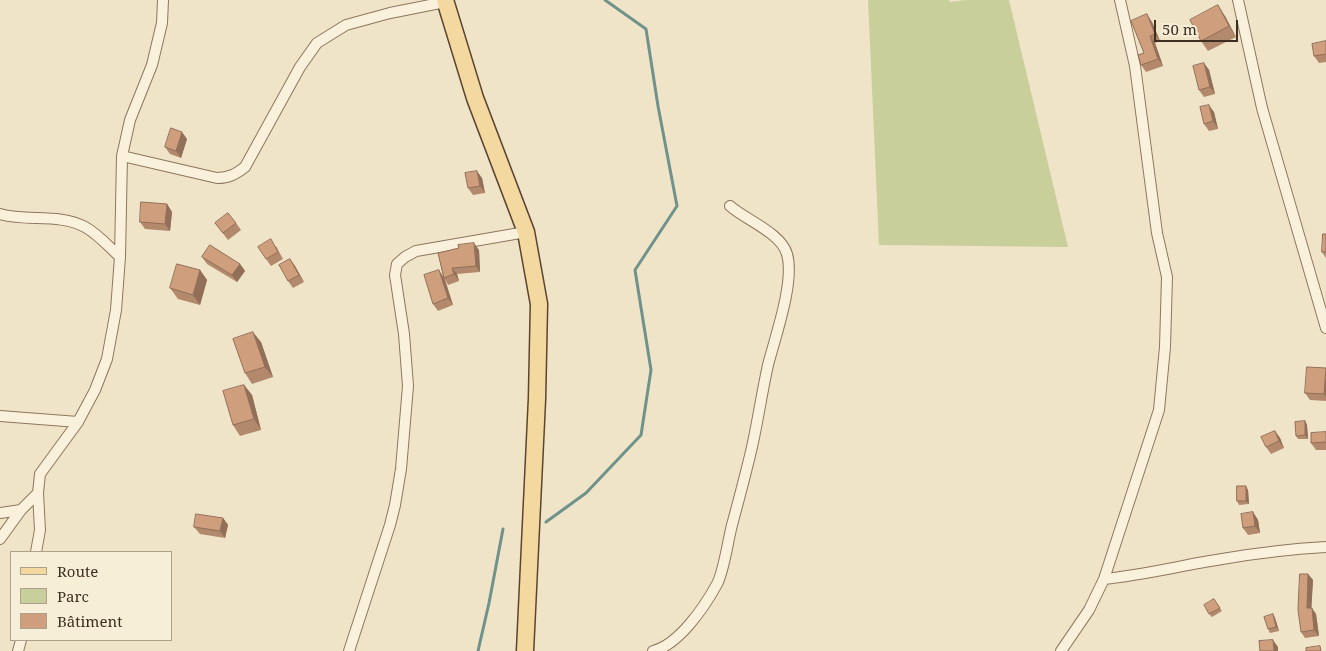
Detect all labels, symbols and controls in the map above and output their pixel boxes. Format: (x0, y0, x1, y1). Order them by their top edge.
scale bar (1156, 10, 1240, 42)
text: 50 m (1162, 19, 1197, 39)
legend (10, 551, 172, 641)
text: Route (57, 561, 98, 581)
text: Parc (57, 586, 89, 606)
text: Bâtiment (57, 611, 123, 631)

